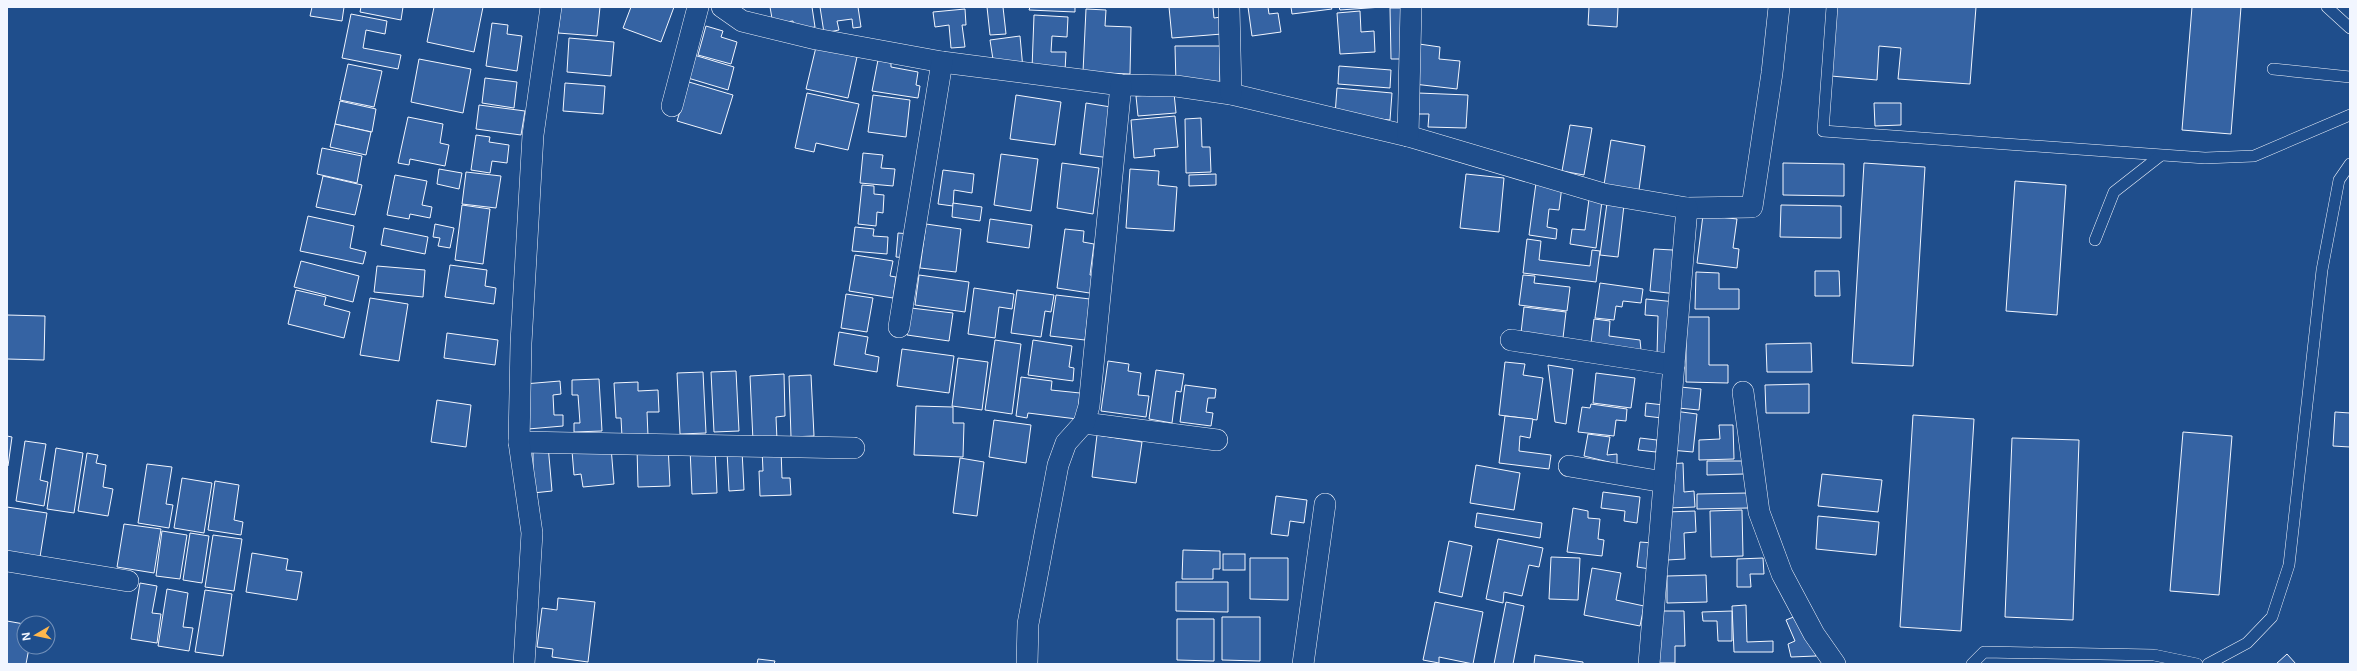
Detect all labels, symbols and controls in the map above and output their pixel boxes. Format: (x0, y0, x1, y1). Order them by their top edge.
north arrow (16, 615, 56, 655)
text: N (19, 631, 34, 642)

